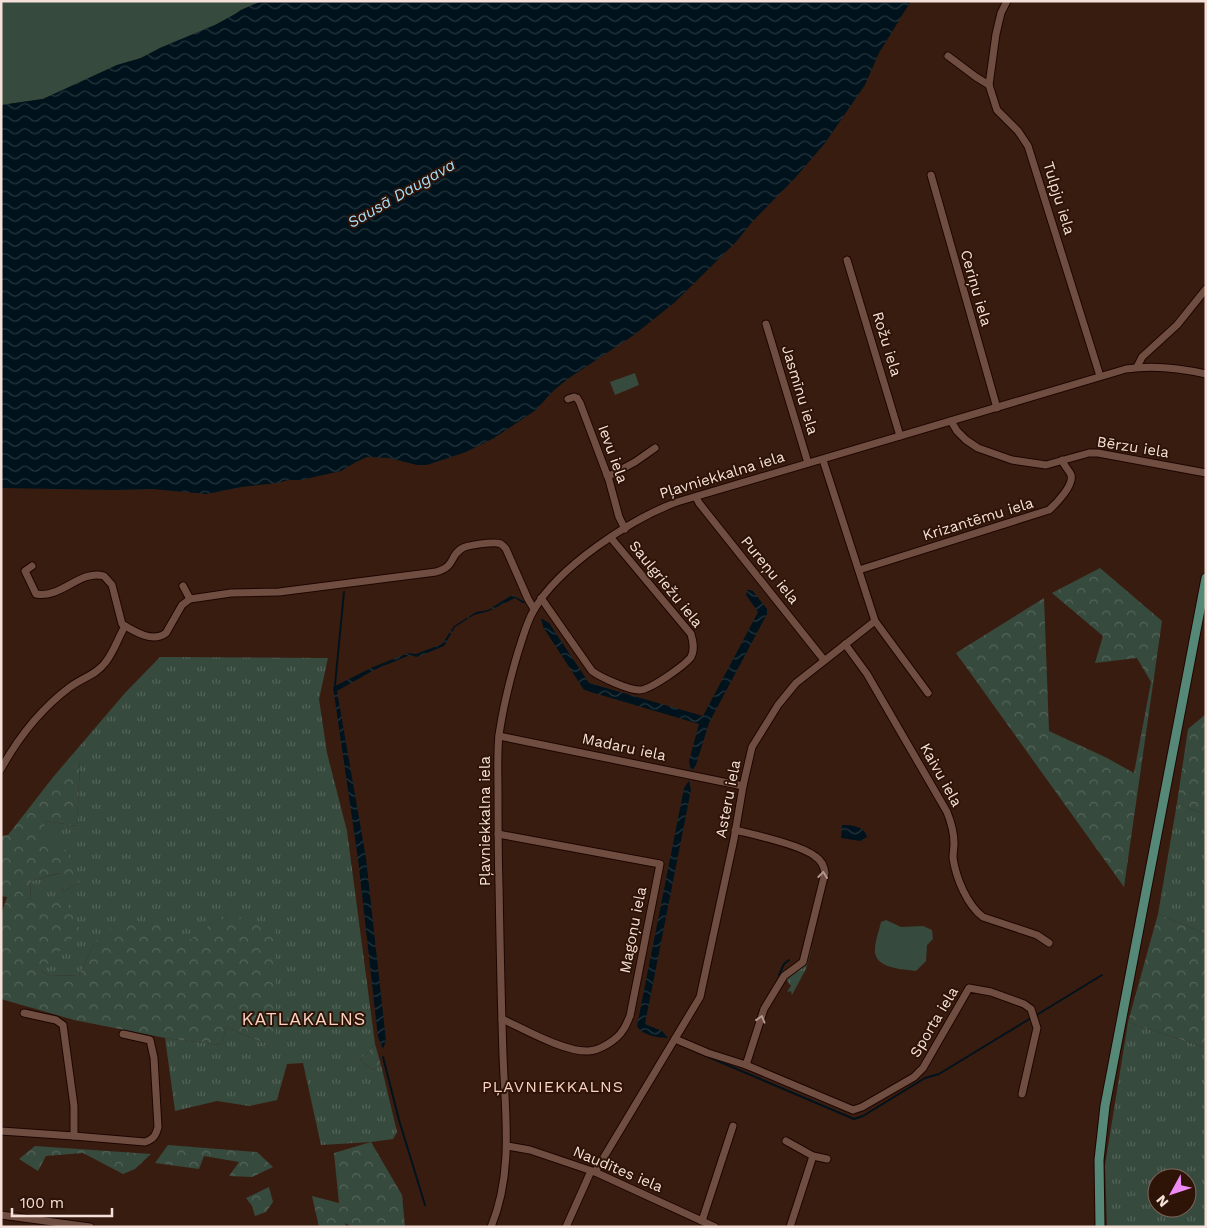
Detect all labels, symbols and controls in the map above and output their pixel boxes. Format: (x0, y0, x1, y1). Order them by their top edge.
water label: Sausā Daugava (344, 155, 459, 232)
street label: Tulpju iela (1039, 159, 1079, 237)
street label: Ceriņu iela (957, 248, 996, 329)
street label: Rožu iela (869, 309, 906, 379)
street label: Jasmīnu iela (778, 343, 822, 437)
street label: Ievu iela (594, 422, 632, 486)
street label: Bērzu iela (1096, 432, 1171, 462)
street label: Pļavniekkalna iela (657, 447, 787, 503)
street label: Krizantēmu iela (920, 493, 1036, 544)
street label: Pureņu iela (737, 532, 803, 608)
street label: Saulgriežu iela (625, 537, 707, 631)
street label: Madaru iela (580, 729, 668, 765)
street label: Kaivu iela (916, 740, 966, 810)
street label: Pļavniekkalna iela (476, 756, 494, 886)
street label: Asteru iela (712, 758, 744, 839)
one-way arrow (817, 870, 828, 878)
street label: Magoņu iela (616, 885, 650, 975)
street label: Sporta iela (906, 983, 962, 1060)
district label: KATLAKALNS (242, 1008, 366, 1029)
one-way arrow (756, 1015, 766, 1023)
district label: PĻAVNIEKKALNS (482, 1077, 624, 1096)
street label: Naudītes iela (570, 1142, 666, 1196)
north arrow (1147, 1168, 1197, 1218)
scale bar (12, 1186, 112, 1218)
text: N (1153, 1192, 1172, 1210)
text: 100 m (20, 1194, 64, 1212)

